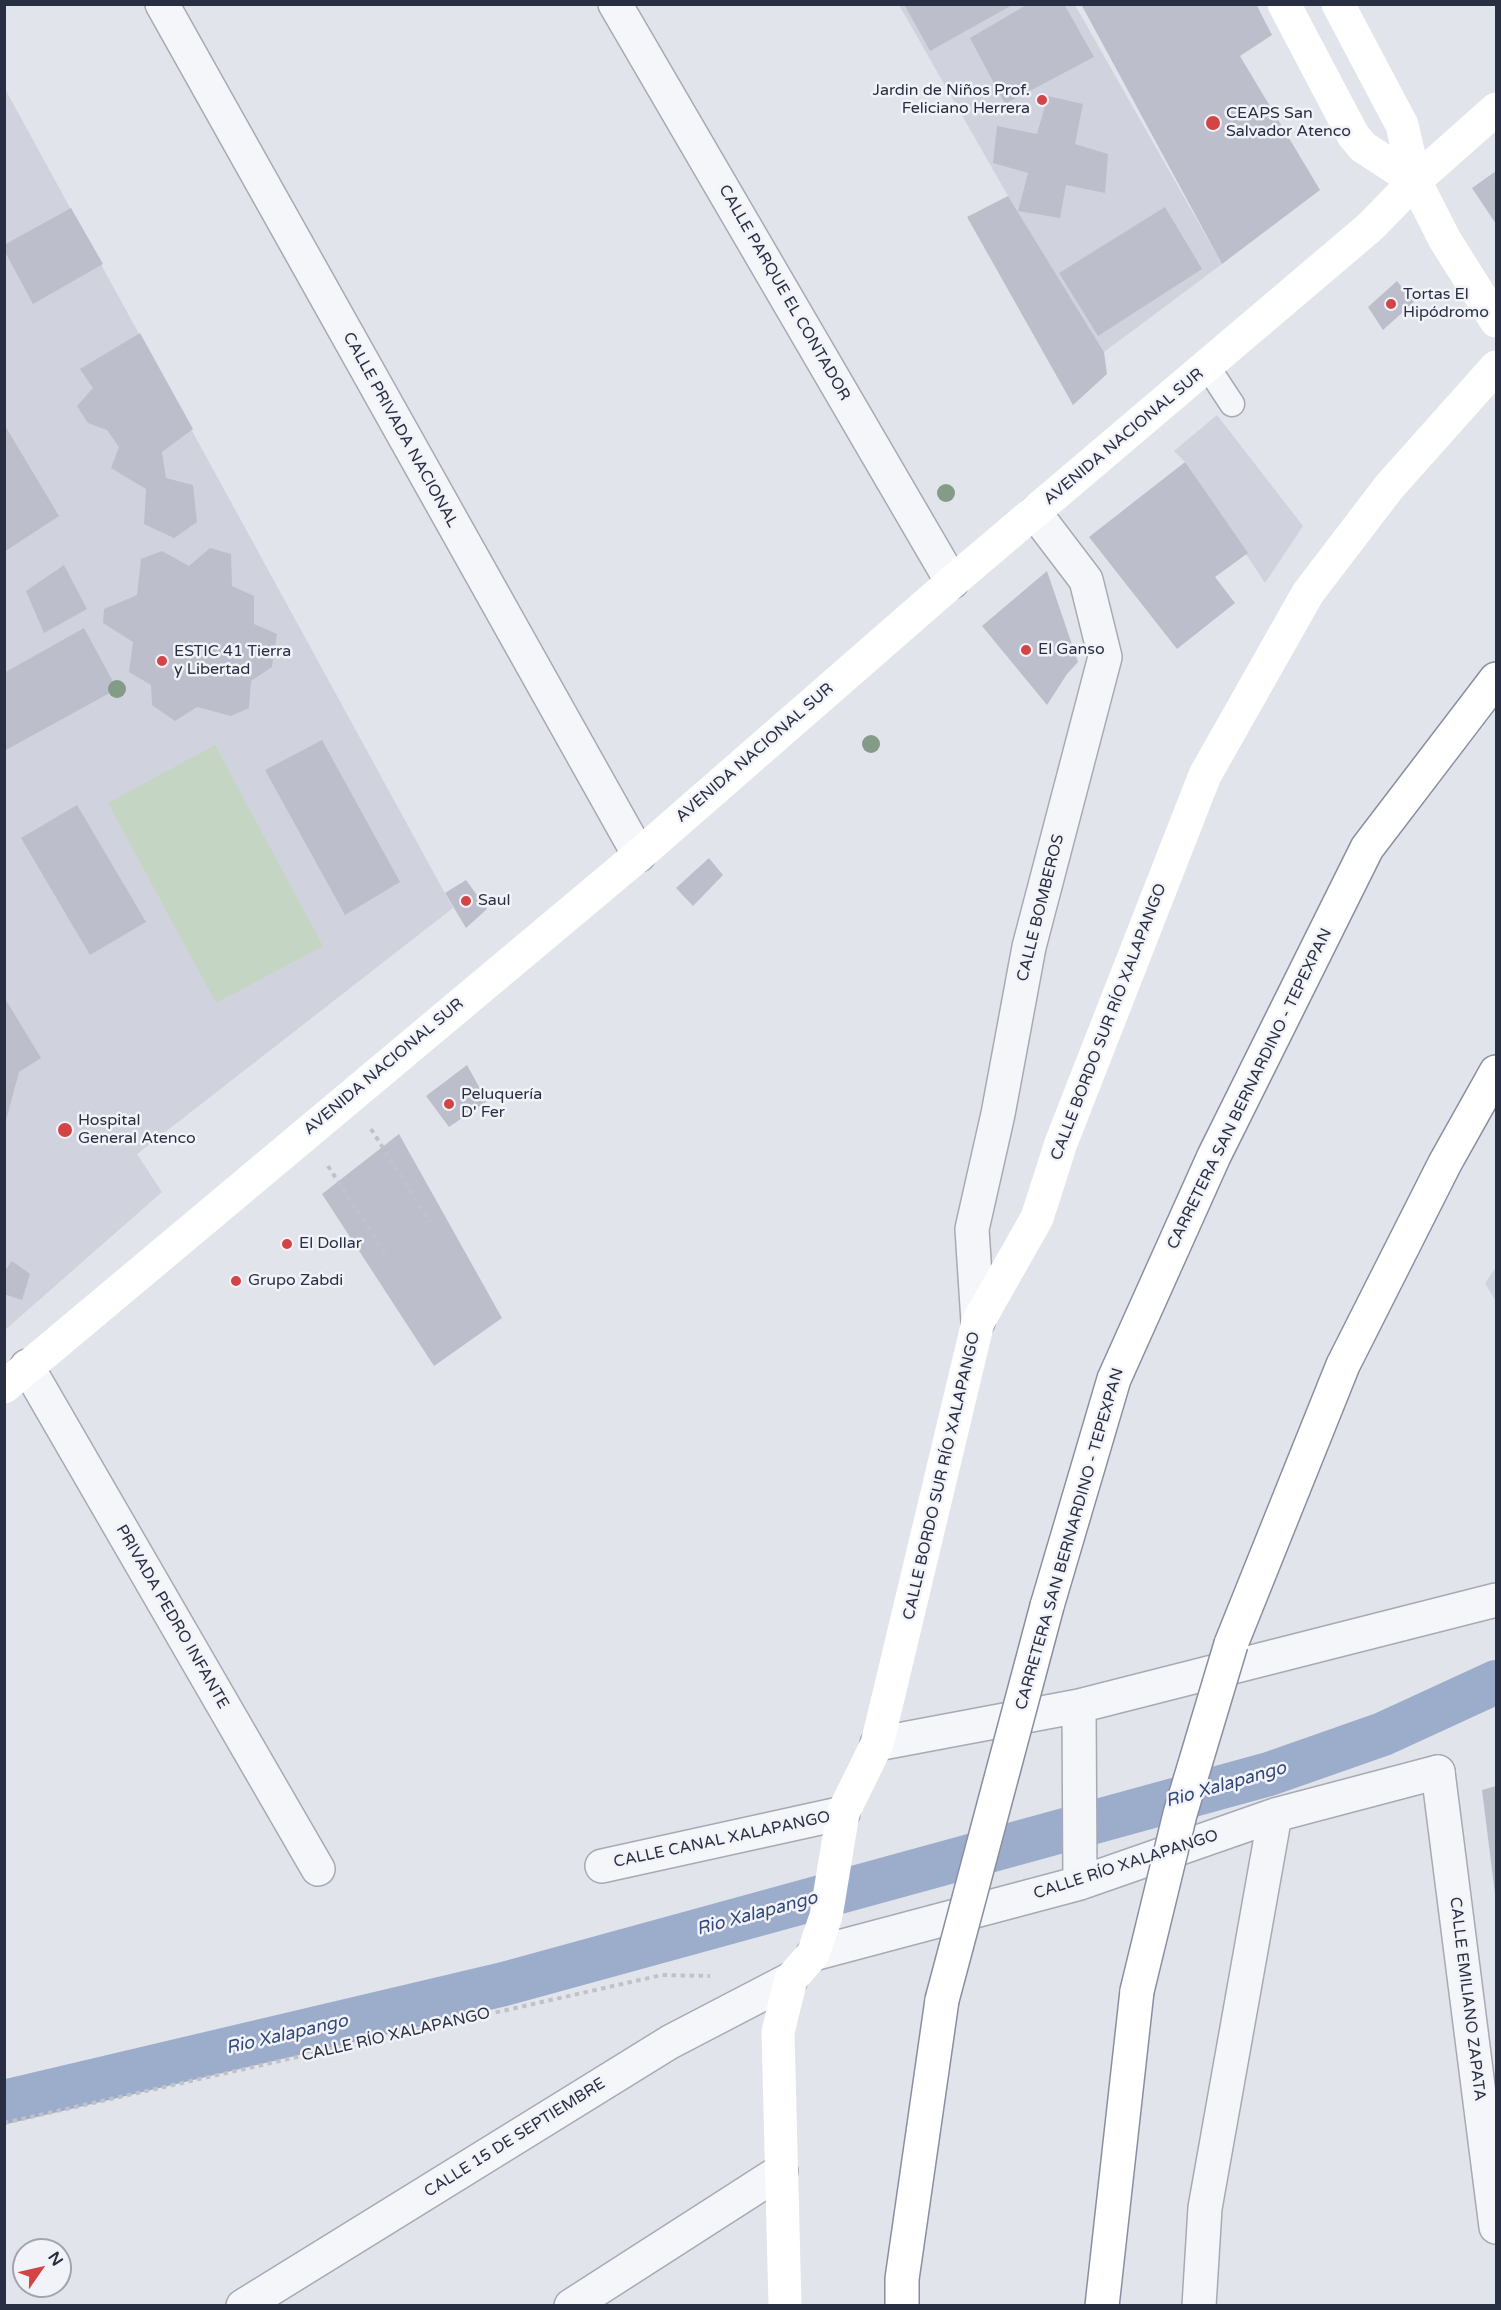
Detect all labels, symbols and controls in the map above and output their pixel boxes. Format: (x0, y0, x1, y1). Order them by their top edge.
place label: Jardin de Niños Prof. Feliciano Herrera (872, 81, 1030, 119)
marker: Jardin de Niños Prof. Feliciano Herrera (1035, 93, 1049, 107)
place label: CEAPS San Salvador Atenco (1226, 104, 1351, 142)
marker: CEAPS San Salvador Atenco (1204, 114, 1222, 132)
street label: CALLE PARQUE EL CONTADOR (714, 182, 854, 404)
place label: Tortas El Hipódromo (1403, 285, 1489, 323)
marker: Tortas El Hipódromo (1384, 297, 1398, 311)
street label: CALLE PRIVADA NACIONAL (338, 329, 462, 531)
street label: AVENIDA NACIONAL SUR (1040, 365, 1208, 509)
place label: El Ganso (1038, 640, 1105, 660)
place label: ESTIC 41 Tierra y Libertad (174, 642, 291, 680)
marker: El Ganso (1019, 643, 1033, 657)
marker: ESTIC 41 Tierra y Libertad (155, 654, 169, 668)
street label: AVENIDA NACIONAL SUR (672, 679, 838, 827)
street label: CALLE BOMBEROS (1013, 832, 1069, 984)
street label: CALLE BORDO SUR RÍO XALAPANGO (1047, 881, 1171, 1163)
place label: Saul (478, 891, 511, 911)
marker: Saul (459, 894, 473, 908)
street label: CARRETERA SAN BERNARDINO - TEPEXPAN (1164, 925, 1336, 1253)
street label: AVENIDA NACIONAL SUR (300, 995, 468, 1139)
place label: Peluquería D' Fer (461, 1085, 542, 1123)
marker: Peluquería D' Fer (442, 1097, 456, 1111)
place label: Hospital General Atenco (78, 1111, 196, 1149)
marker: Hospital General Atenco (56, 1121, 74, 1139)
place label: El Dollar (299, 1234, 362, 1254)
marker: El Dollar (280, 1237, 294, 1251)
place label: Grupo Zabdi (248, 1271, 343, 1291)
marker: Grupo Zabdi (229, 1274, 243, 1288)
street label: CALLE BORDO SUR RÍO XALAPANGO (899, 1330, 985, 1622)
street label: CARRETERA SAN BERNARDINO - TEPEXPAN (1012, 1366, 1128, 1712)
street label: PRIVADA PEDRO INFANTE (111, 1521, 233, 1713)
water label: Rio Xalapango (1163, 1757, 1289, 1813)
street label: CALLE CANAL XALAPANGO (612, 1808, 832, 1872)
street label: CALLE RÍO XALAPANGO (1031, 1826, 1221, 1904)
water label: Rio Xalapango (694, 1887, 820, 1941)
street label: CALLE EMILIANO ZAPATA (1445, 1896, 1489, 2102)
street label: CALLE RÍO XALAPANGO (300, 2004, 492, 2066)
water label: Rio Xalapango (224, 2010, 350, 2060)
street label: CALLE 15 DE SEPTIEMBRE (421, 2074, 609, 2202)
north arrow (12, 2238, 72, 2298)
text: N (43, 2248, 67, 2270)

